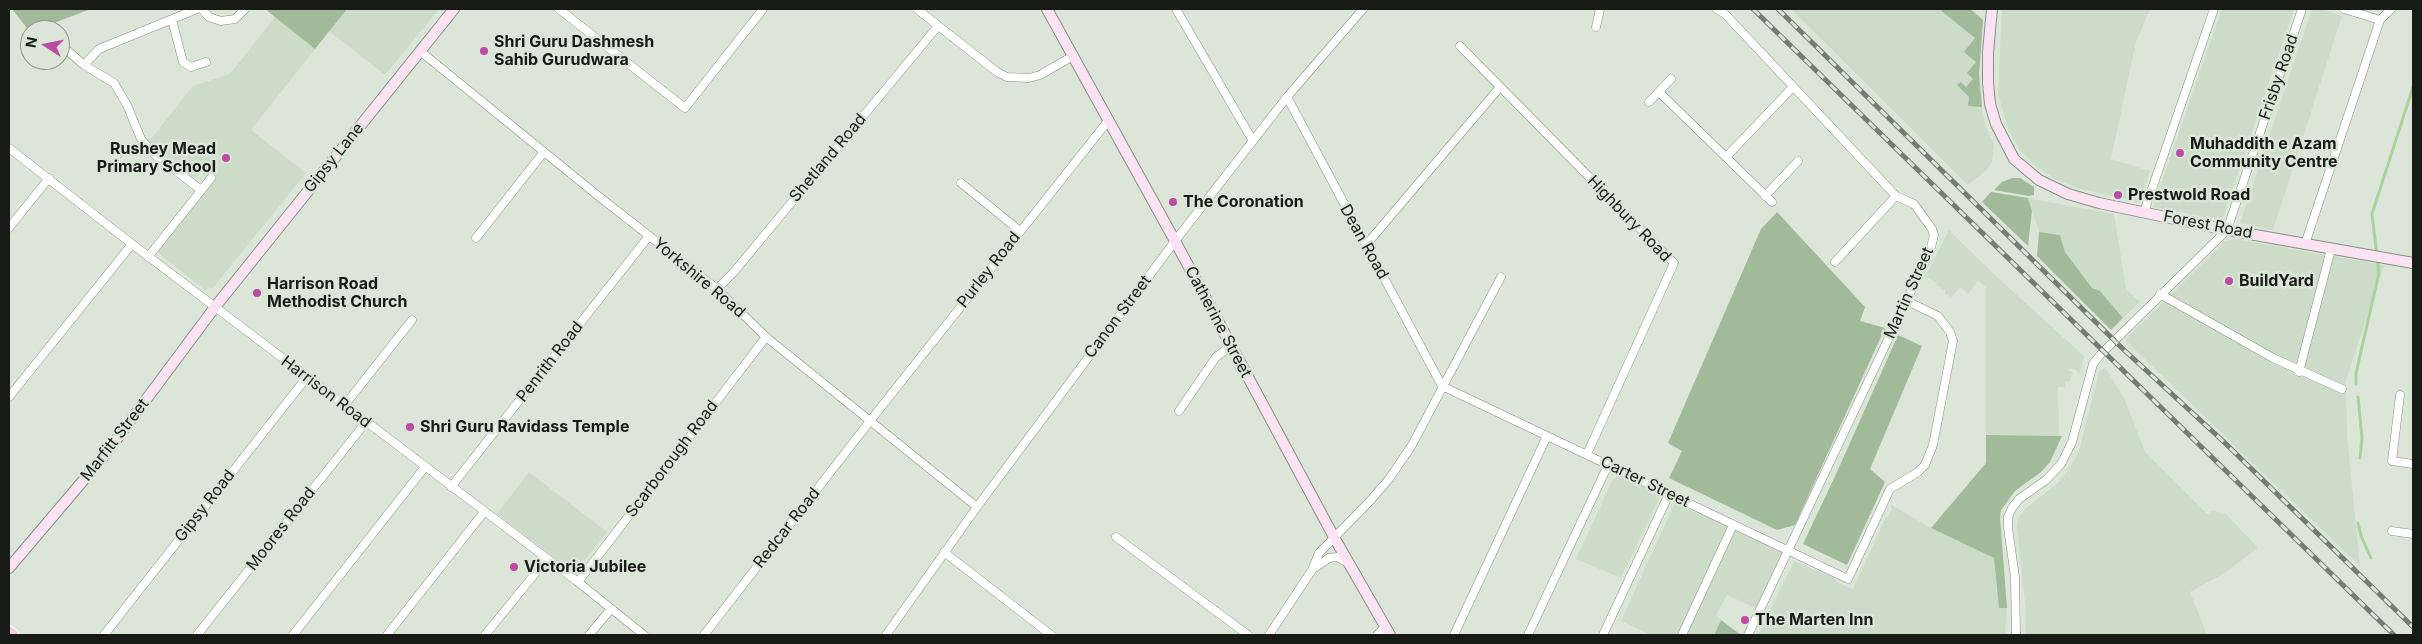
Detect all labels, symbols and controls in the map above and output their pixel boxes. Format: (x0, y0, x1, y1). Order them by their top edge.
north arrow (20, 20, 70, 70)
place label: Shri Guru Dashmesh Sahib Gurudwara (494, 32, 654, 70)
street label: Frisby Road (2255, 32, 2303, 122)
text: N (21, 35, 40, 49)
marker: Shri Guru Dashmesh Sahib Gurudwara (478, 45, 490, 57)
street label: Shetland Road (785, 110, 871, 206)
street label: Gipsy Lane (300, 119, 368, 197)
place label: Muhaddith e Azam Community Centre (2190, 134, 2338, 172)
place label: Rushey Mead Primary School (97, 139, 216, 177)
marker: Muhaddith e Azam Community Centre (2174, 147, 2186, 159)
marker: Rushey Mead Primary School (220, 152, 232, 164)
street label: Highbury Road (1583, 172, 1675, 266)
place label: Prestwold Road (2128, 185, 2250, 205)
marker: Prestwold Road (2112, 189, 2124, 201)
place label: The Coronation (1183, 192, 1304, 212)
marker: The Coronation (1167, 196, 1179, 208)
street label: Dean Road (1336, 201, 1392, 283)
street label: Forest Road (2162, 207, 2254, 243)
street label: Purley Road (953, 228, 1025, 312)
street label: Yorkshire Road (649, 234, 749, 322)
street label: Martin Street (1880, 244, 1938, 342)
street label: Catherine Street (1181, 263, 1255, 381)
place label: BuildYard (2239, 271, 2314, 291)
street label: Canon Street (1081, 272, 1155, 362)
place label: Harrison Road Methodist Church (267, 274, 407, 312)
marker: BuildYard (2223, 275, 2235, 287)
marker: Harrison Road Methodist Church (251, 287, 263, 299)
street label: Penrith Road (513, 318, 587, 406)
street label: Harrison Road (277, 352, 375, 432)
street label: Marfitt Street (77, 395, 153, 485)
street label: Scarborough Road (622, 397, 722, 521)
place label: Shri Guru Ravidass Temple (420, 417, 629, 437)
marker: Shri Guru Ravidass Temple (404, 421, 416, 433)
street label: Carter Street (1597, 452, 1693, 512)
street label: Gipsy Road (171, 466, 239, 546)
street label: Moores Road (243, 484, 319, 574)
street label: Redcar Road (750, 484, 824, 572)
place label: Victoria Jubilee (524, 557, 646, 577)
marker: Victoria Jubilee (508, 561, 520, 573)
place label: The Marten Inn (1755, 610, 1873, 630)
marker: The Marten Inn (1739, 614, 1751, 626)

